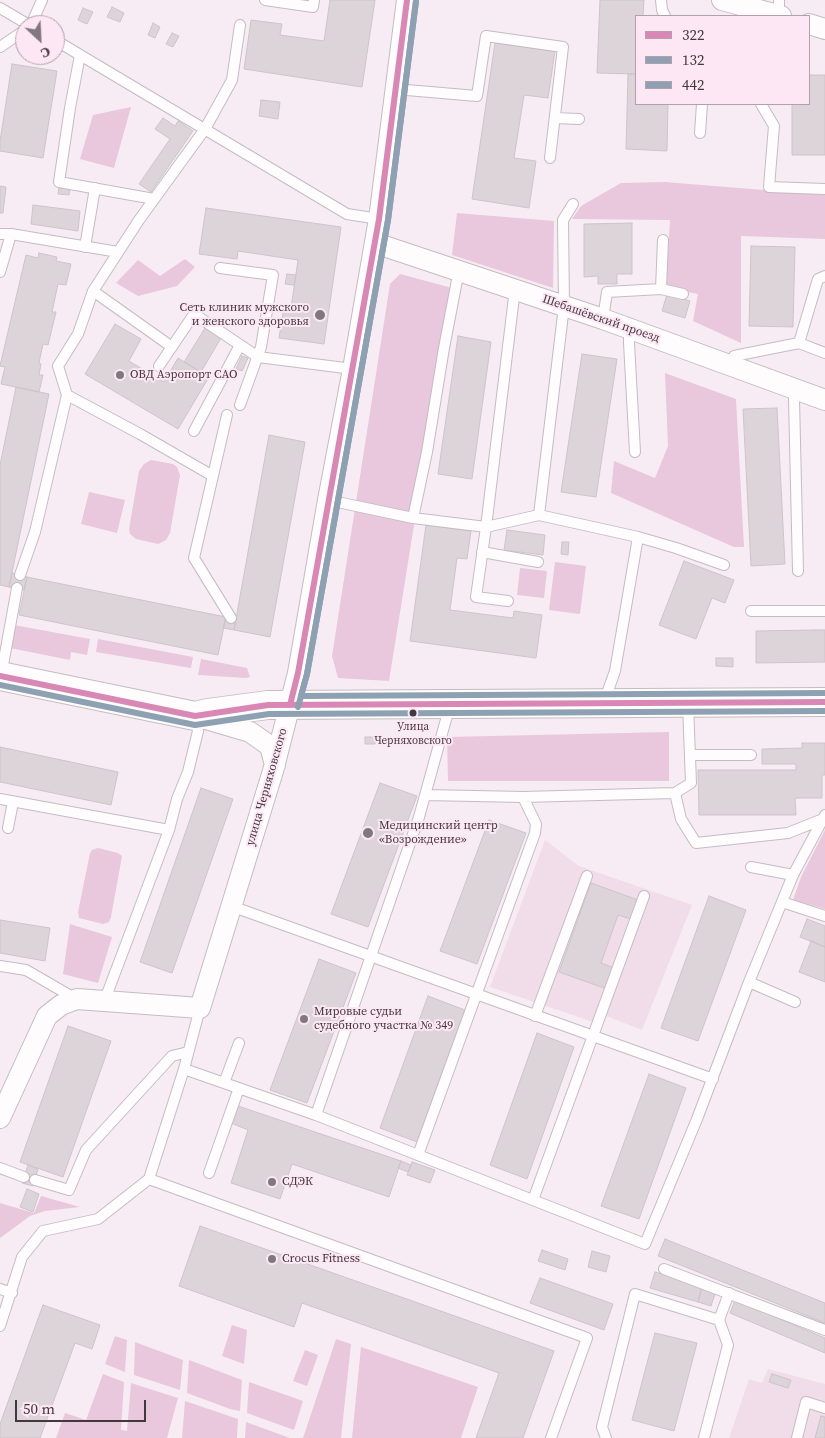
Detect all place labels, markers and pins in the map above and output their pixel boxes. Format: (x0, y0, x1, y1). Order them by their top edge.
place label: Сеть клиник мужского и женского здоровья (180, 301, 309, 329)
marker: Сеть клиник мужского и женского здоровья (313, 308, 327, 322)
place label: ОВД Аэропорт САО (130, 368, 238, 382)
marker: ОВД Аэропорт САО (114, 369, 126, 381)
marker: Улица Черняховского (408, 708, 418, 718)
place label: Улица Черняховского (374, 720, 452, 746)
place label: Медицинский центр «Возрождение» (379, 819, 498, 847)
marker: Медицинский центр «Возрождение» (361, 826, 375, 840)
place label: Мировые судьи судебного участка № 349 (314, 1005, 453, 1033)
marker: Мировые судьи судебного участка № 349 (298, 1013, 310, 1025)
place label: СДЭК (282, 1175, 313, 1189)
marker: СДЭК (266, 1176, 278, 1188)
place label: Crocus Fitness (282, 1252, 360, 1266)
marker: Crocus Fitness (266, 1253, 278, 1265)

